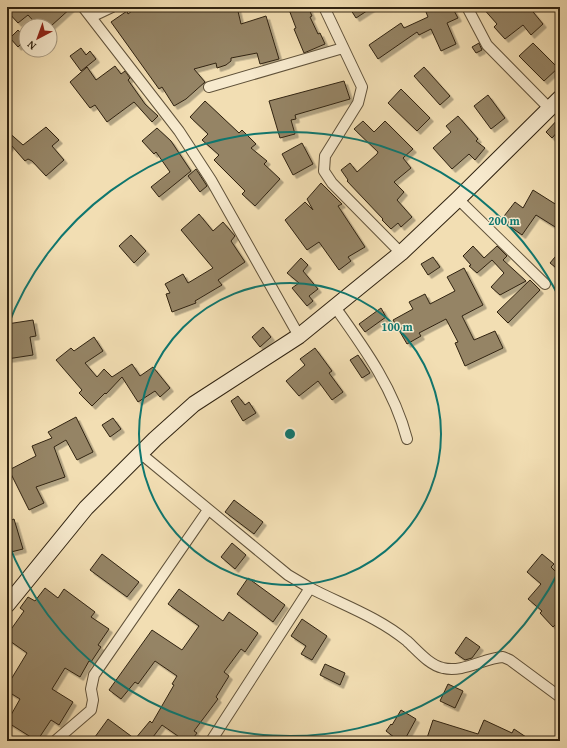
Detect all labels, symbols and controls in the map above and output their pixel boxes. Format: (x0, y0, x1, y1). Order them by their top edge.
north arrow (18, 18, 58, 58)
text: N (23, 37, 39, 54)
text: 200 m (488, 212, 521, 229)
text: 100 m (381, 318, 414, 335)
centre of rings (283, 427, 297, 441)

